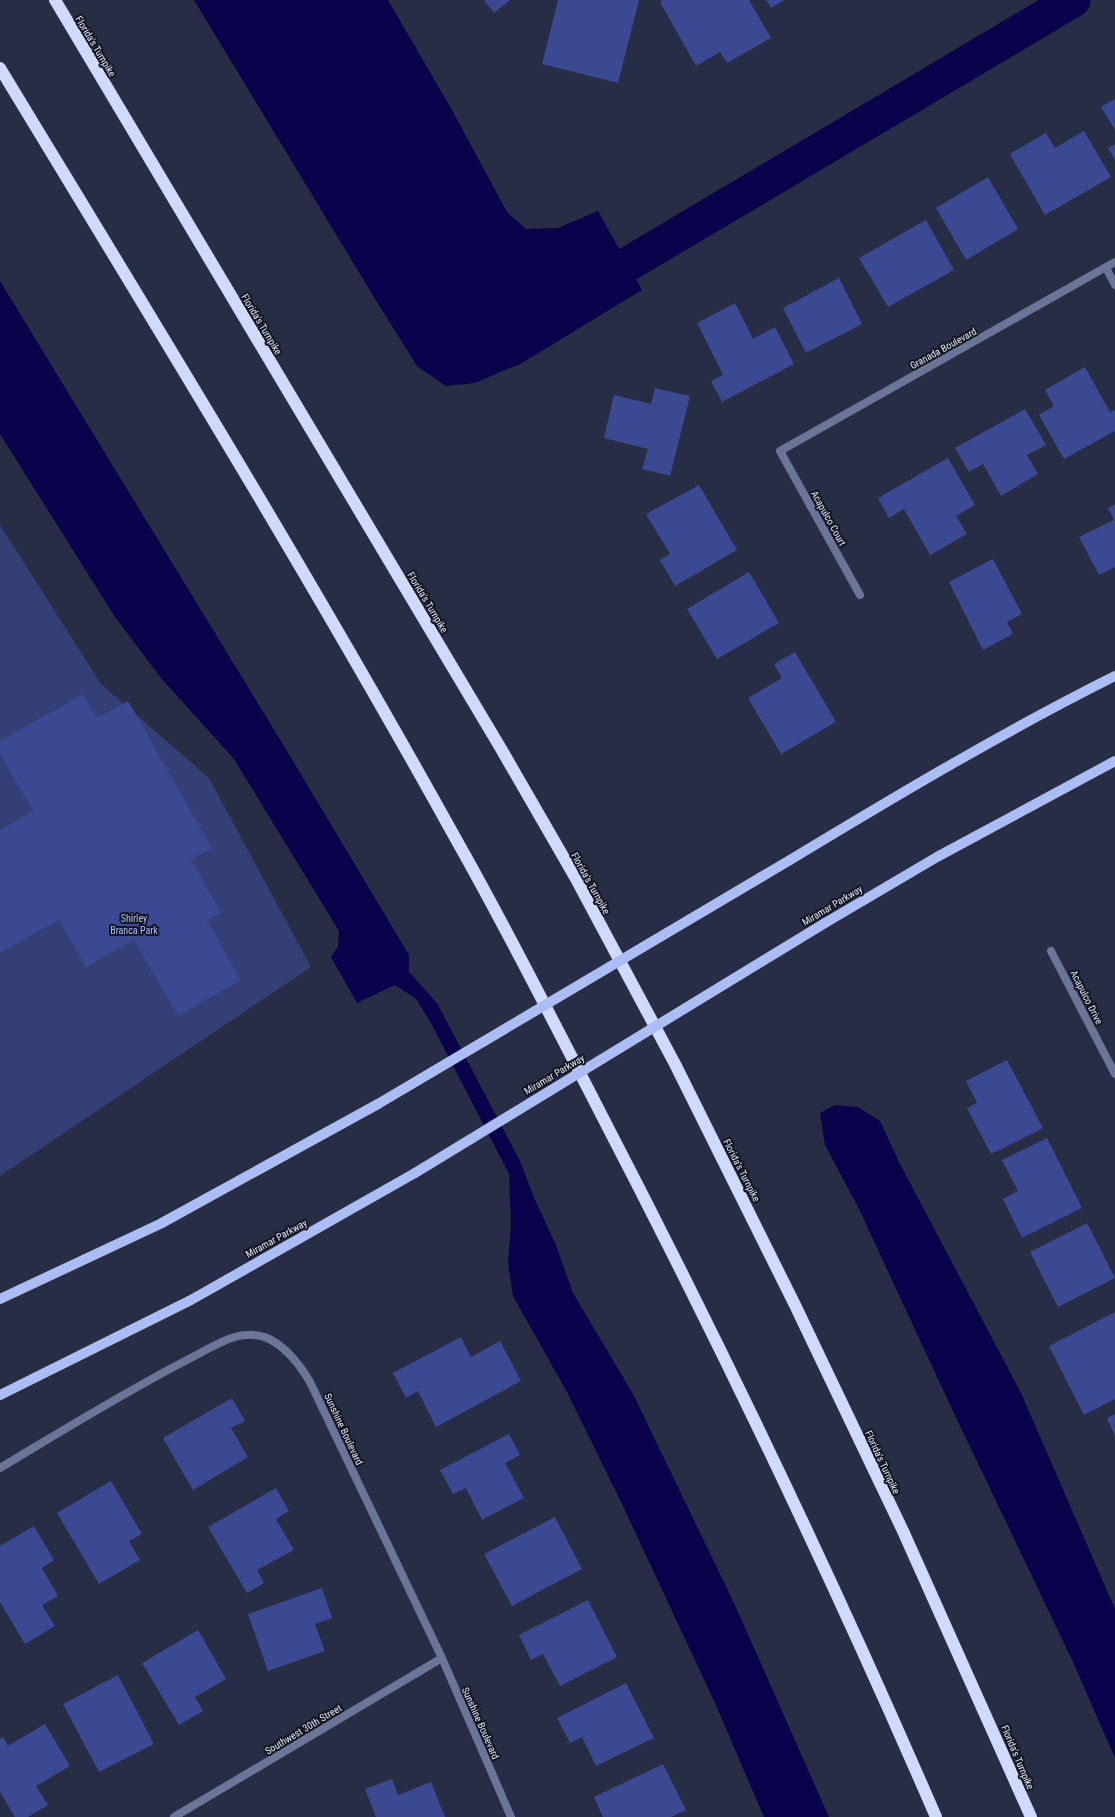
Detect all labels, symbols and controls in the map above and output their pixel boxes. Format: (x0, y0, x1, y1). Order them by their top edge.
street label: Florida's Turnpike (73, 14, 118, 79)
street label: Florida's Turnpike (239, 292, 284, 357)
street label: Granada Boulevard (908, 326, 978, 371)
street label: Acapulco Court (809, 489, 848, 548)
street label: Florida's Turnpike (405, 570, 450, 635)
street label: Florida's Turnpike (569, 851, 612, 916)
street label: Miramar Parkway (800, 883, 864, 928)
park label: Shirley Branca Park (110, 913, 158, 936)
street label: Acapulco Drive (1068, 968, 1105, 1026)
street label: Miramar Parkway (522, 1052, 586, 1097)
street label: Florida's Turnpike (721, 1137, 762, 1204)
street label: Miramar Parkway (244, 1217, 309, 1260)
street label: Sunshine Boulevard (322, 1392, 365, 1467)
street label: Florida's Turnpike (863, 1429, 902, 1496)
street label: Sunshine Boulevard (460, 1686, 501, 1761)
street label: Southwest 30th Street (263, 1702, 344, 1757)
street label: Florida's Turnpike (999, 1723, 1036, 1791)

